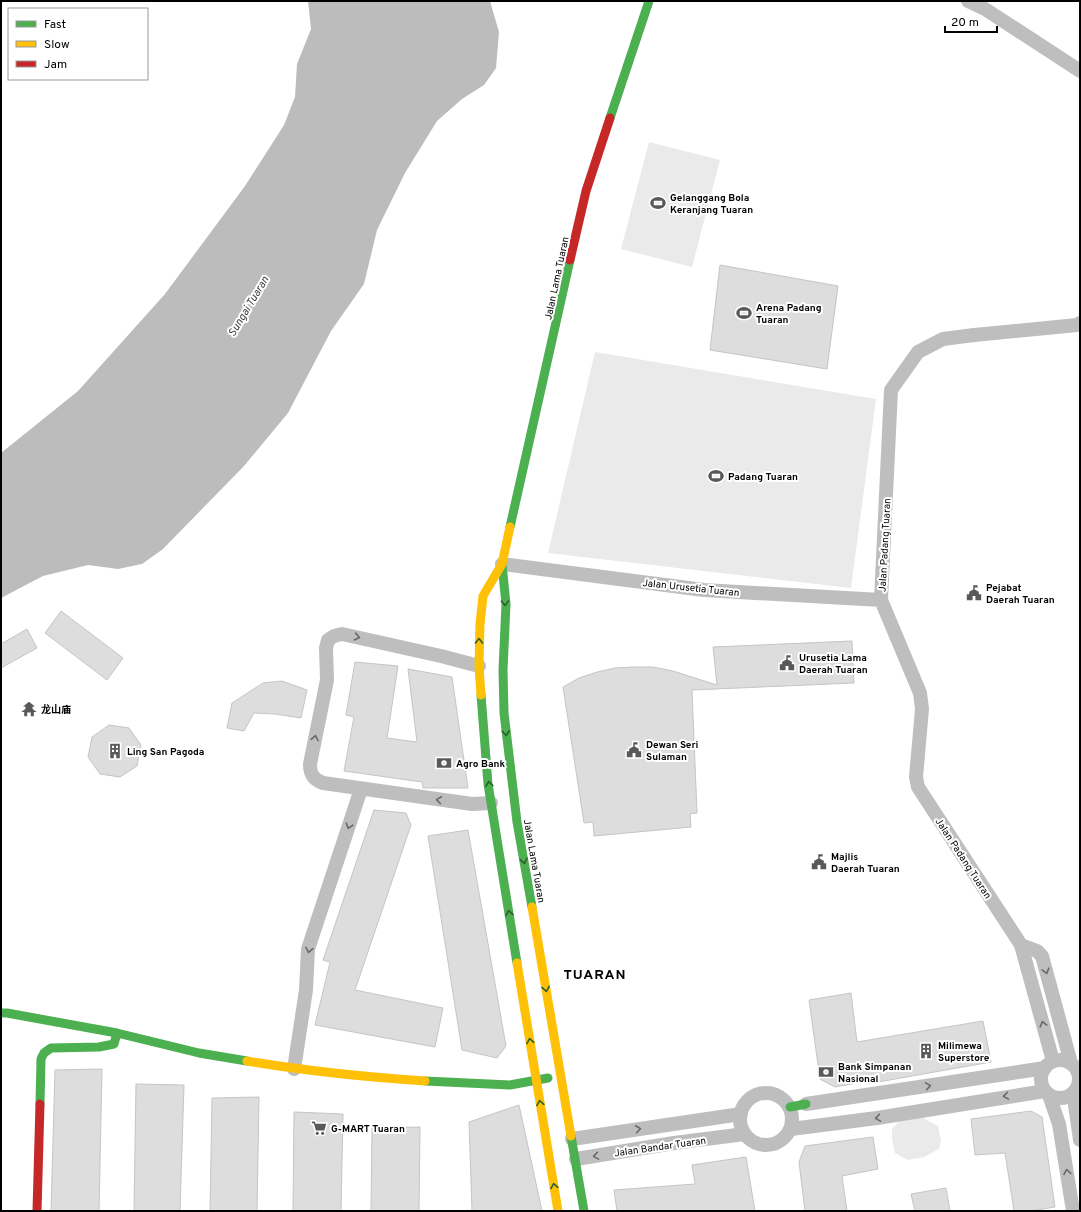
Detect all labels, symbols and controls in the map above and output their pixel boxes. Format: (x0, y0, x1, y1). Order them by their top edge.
legend (8, 8, 148, 80)
scale bar (945, 8, 997, 34)
text: 20 m (951, 15, 979, 31)
text: Fast (44, 17, 66, 33)
text: Slow (44, 37, 70, 53)
text: Jam (44, 57, 67, 73)
place label: Gelanggang Bola Keranjang Tuaran (670, 192, 753, 217)
sports icon: Gelanggang Bola Keranjang Tuaran (649, 194, 667, 212)
street label: Jalan Lama Tuaran (542, 236, 573, 321)
water label: Sungai Tuaran (225, 274, 272, 339)
place label: Arena Padang Tuaran (756, 302, 822, 327)
sports icon: Arena Padang Tuaran (735, 304, 753, 322)
sports icon: Padang Tuaran (707, 467, 725, 485)
place label: Padang Tuaran (728, 471, 798, 484)
street label: Jalan Padang Tuaran (877, 498, 894, 592)
street label: Jalan Urusetia Tuaran (642, 577, 740, 600)
place label: Pejabat Daerah Tuaran (986, 582, 1055, 607)
public building icon: Pejabat Daerah Tuaran (965, 584, 983, 602)
one-way arrow (501, 600, 510, 606)
one-way arrow (353, 632, 360, 640)
one-way arrow (475, 638, 483, 644)
place label: Urusetia Lama Daerah Tuaran (799, 652, 868, 677)
public building icon: Urusetia Lama Daerah Tuaran (778, 654, 796, 672)
temple icon: 龙山庙 (20, 700, 38, 718)
place label: 龙山庙 (41, 703, 71, 717)
one-way arrow (502, 730, 511, 736)
one-way arrow (311, 735, 319, 741)
place label: Dewan Seri Sulaman (646, 739, 699, 764)
public building icon: Dewan Seri Sulaman (625, 741, 643, 759)
building icon: Ling San Pagoda (106, 742, 124, 760)
place label: Ling San Pagoda (127, 746, 204, 759)
bank icon: Agro Bank (435, 754, 453, 772)
place label: Agro Bank (456, 758, 505, 771)
one-way arrow (485, 781, 494, 787)
one-way arrow (436, 796, 442, 805)
street label: Jalan Padang Tuaran (932, 816, 994, 902)
street label: Jalan Lama Tuaran (520, 818, 547, 904)
one-way arrow (345, 823, 354, 830)
place label: Majlis Daerah Tuaran (831, 851, 900, 876)
public building icon: Majlis Daerah Tuaran (810, 853, 828, 871)
one-way arrow (519, 858, 527, 864)
one-way arrow (505, 910, 514, 916)
one-way arrow (305, 947, 314, 953)
district label: TUARAN (563, 967, 627, 984)
one-way arrow (1041, 967, 1050, 974)
one-way arrow (541, 986, 550, 993)
one-way arrow (1039, 1021, 1048, 1028)
one-way arrow (526, 1038, 535, 1044)
place label: Milimewa Superstore (938, 1040, 990, 1065)
building icon: Milimewa Superstore (917, 1042, 935, 1060)
place label: Bank Simpanan Nasional (838, 1061, 911, 1086)
bank icon: Bank Simpanan Nasional (817, 1063, 835, 1081)
one-way arrow (925, 1082, 931, 1091)
one-way arrow (1003, 1092, 1009, 1100)
one-way arrow (536, 1100, 545, 1106)
one-way arrow (875, 1113, 881, 1122)
supermarket icon: G-MART Tuaran (310, 1119, 328, 1137)
place label: G-MART Tuaran (331, 1123, 405, 1136)
one-way arrow (635, 1125, 641, 1134)
street label: Jalan Bandar Tuaran (613, 1135, 707, 1160)
one-way arrow (592, 1151, 599, 1160)
one-way arrow (1063, 1169, 1072, 1176)
one-way arrow (550, 1183, 558, 1189)

